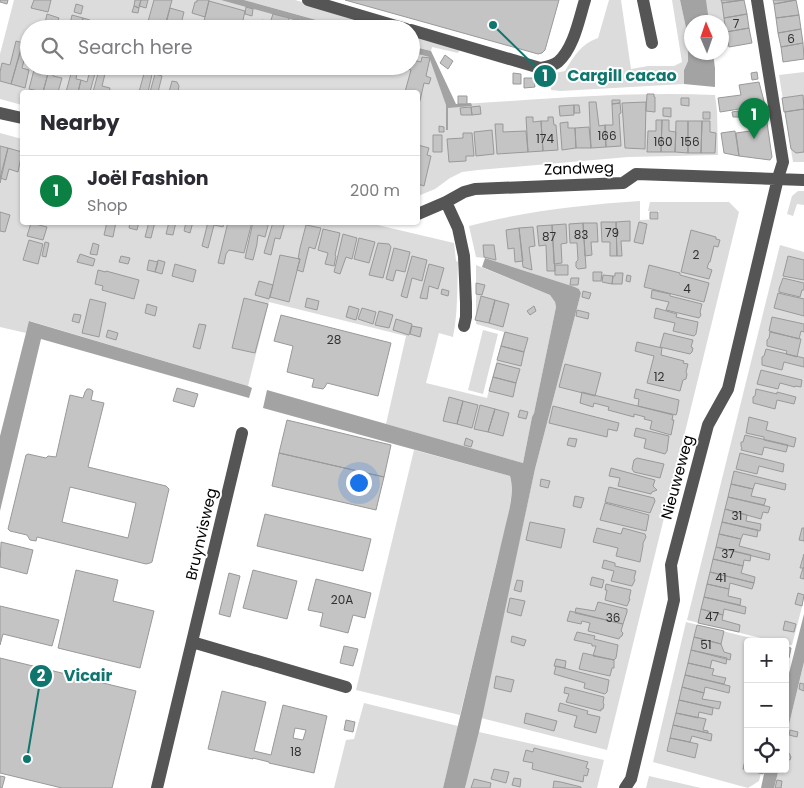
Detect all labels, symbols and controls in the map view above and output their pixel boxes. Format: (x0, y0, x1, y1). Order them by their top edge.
north arrow (684, 15, 729, 60)
house number: 7 (733, 15, 740, 32)
search box (20, 20, 420, 75)
house number: 6 (787, 30, 795, 47)
icon: search (38, 34, 66, 62)
text: Search here (78, 34, 192, 61)
callout: Cargill cacao (532, 60, 687, 91)
text: Cargill cacao (567, 64, 677, 87)
text: 1 (542, 65, 548, 86)
pin: 1 (738, 98, 770, 139)
text: Nearby (40, 108, 120, 137)
house number: 166 (597, 127, 617, 144)
house number: 174 (536, 130, 554, 147)
house number: 160 (654, 133, 673, 150)
house number: 156 (681, 133, 700, 150)
street label: Zandweg (544, 156, 614, 180)
text: Joël Fashion (87, 165, 209, 192)
text: 1 (53, 179, 59, 202)
text: 200 m (350, 179, 400, 202)
text: Shop (87, 194, 128, 217)
house number: 79 (605, 224, 619, 241)
house number: 83 (574, 226, 588, 243)
house number: 87 (542, 228, 557, 245)
house number: 2 (693, 246, 700, 263)
house number: 4 (683, 280, 691, 297)
house number: 28 (327, 331, 341, 348)
house number: 12 (654, 368, 664, 385)
street label: Nieuweweg (656, 433, 698, 521)
your location (346, 470, 372, 496)
street label: Bruynvisweg (180, 486, 222, 582)
house number: 31 (732, 507, 742, 524)
house number: 37 (721, 545, 735, 562)
house number: 41 (715, 569, 727, 586)
house number: 20A (331, 591, 353, 608)
house number: 47 (705, 608, 719, 625)
house number: 36 (606, 609, 620, 626)
house number: 51 (700, 636, 712, 653)
map controls (744, 638, 789, 773)
button: + (744, 638, 789, 683)
callout: Vicair (29, 660, 122, 691)
text: Vicair (64, 664, 112, 687)
text: 2 (37, 665, 46, 686)
button: − (744, 683, 789, 728)
button: locate (744, 728, 789, 773)
house number: 18 (290, 743, 302, 760)

